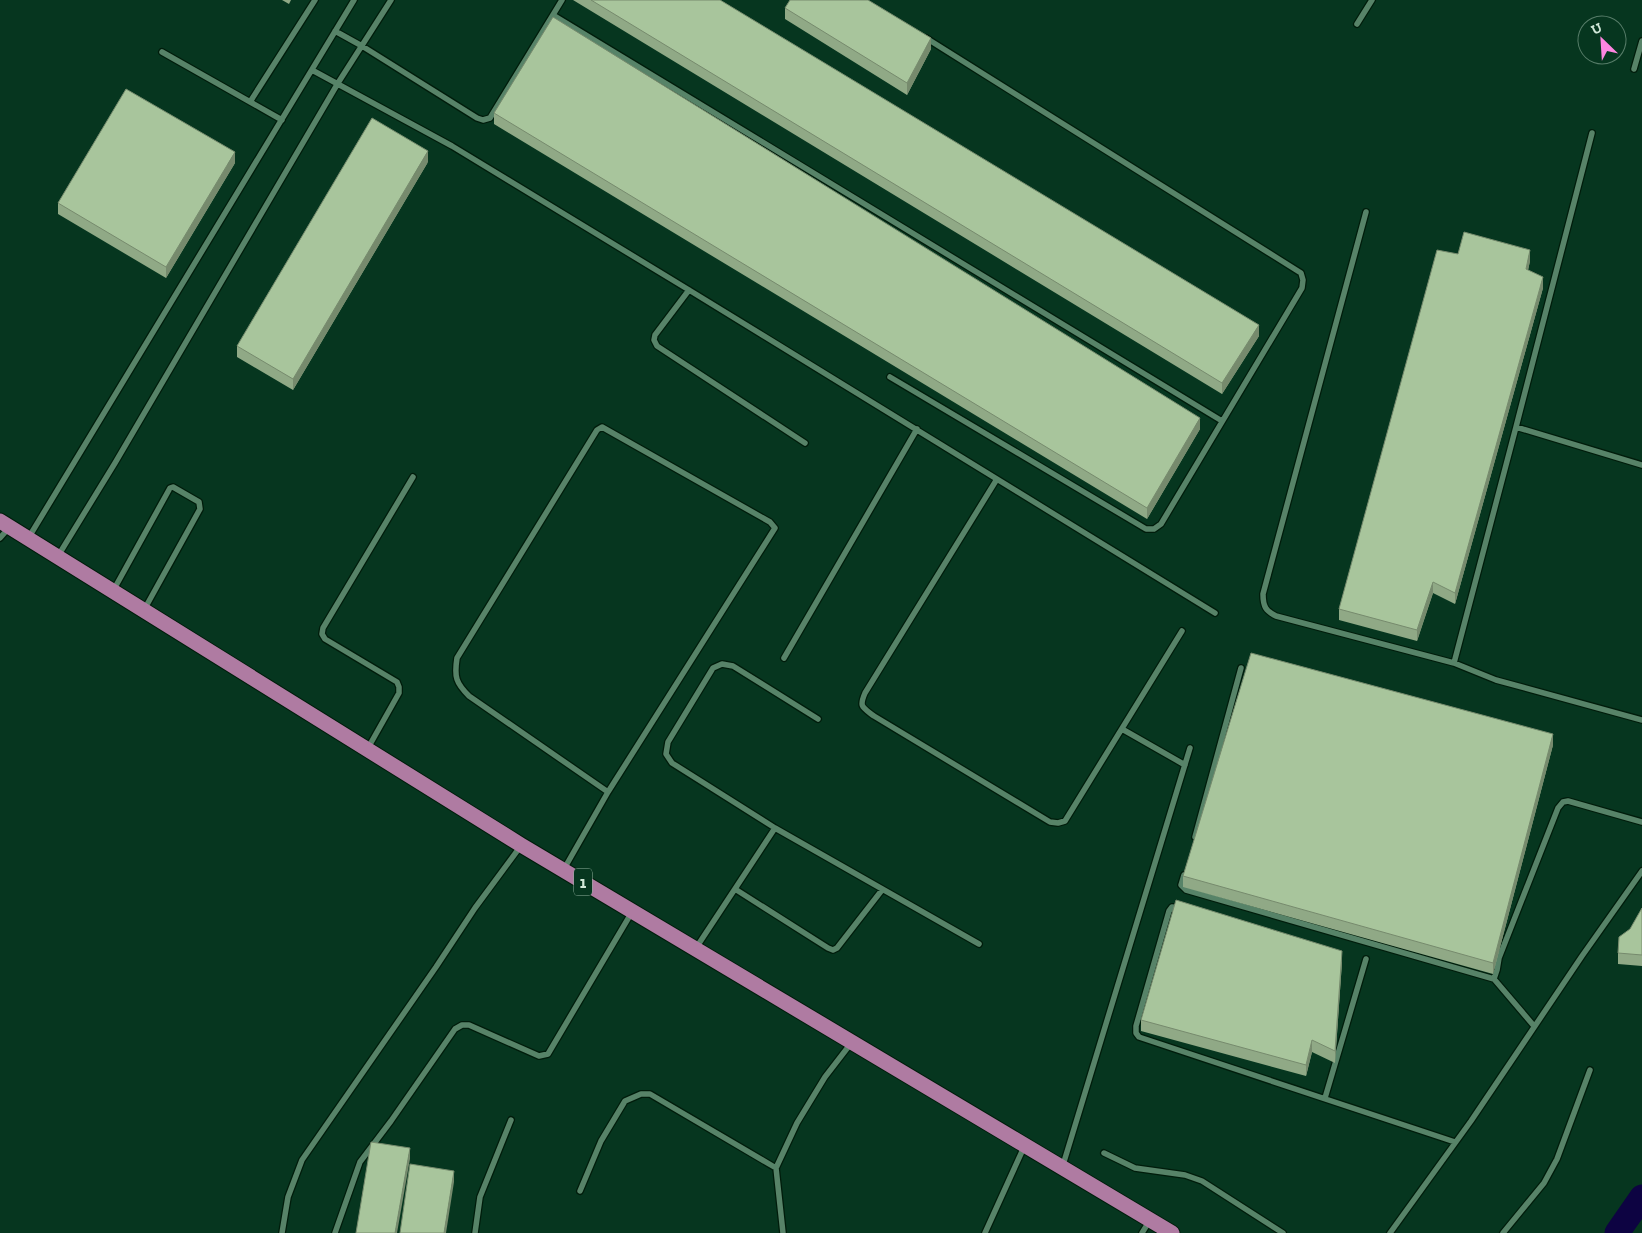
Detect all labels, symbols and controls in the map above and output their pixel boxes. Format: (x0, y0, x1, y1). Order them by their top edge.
north arrow (1577, 15, 1627, 65)
text: U (1589, 19, 1605, 39)
road number: 1 (574, 869, 592, 896)

